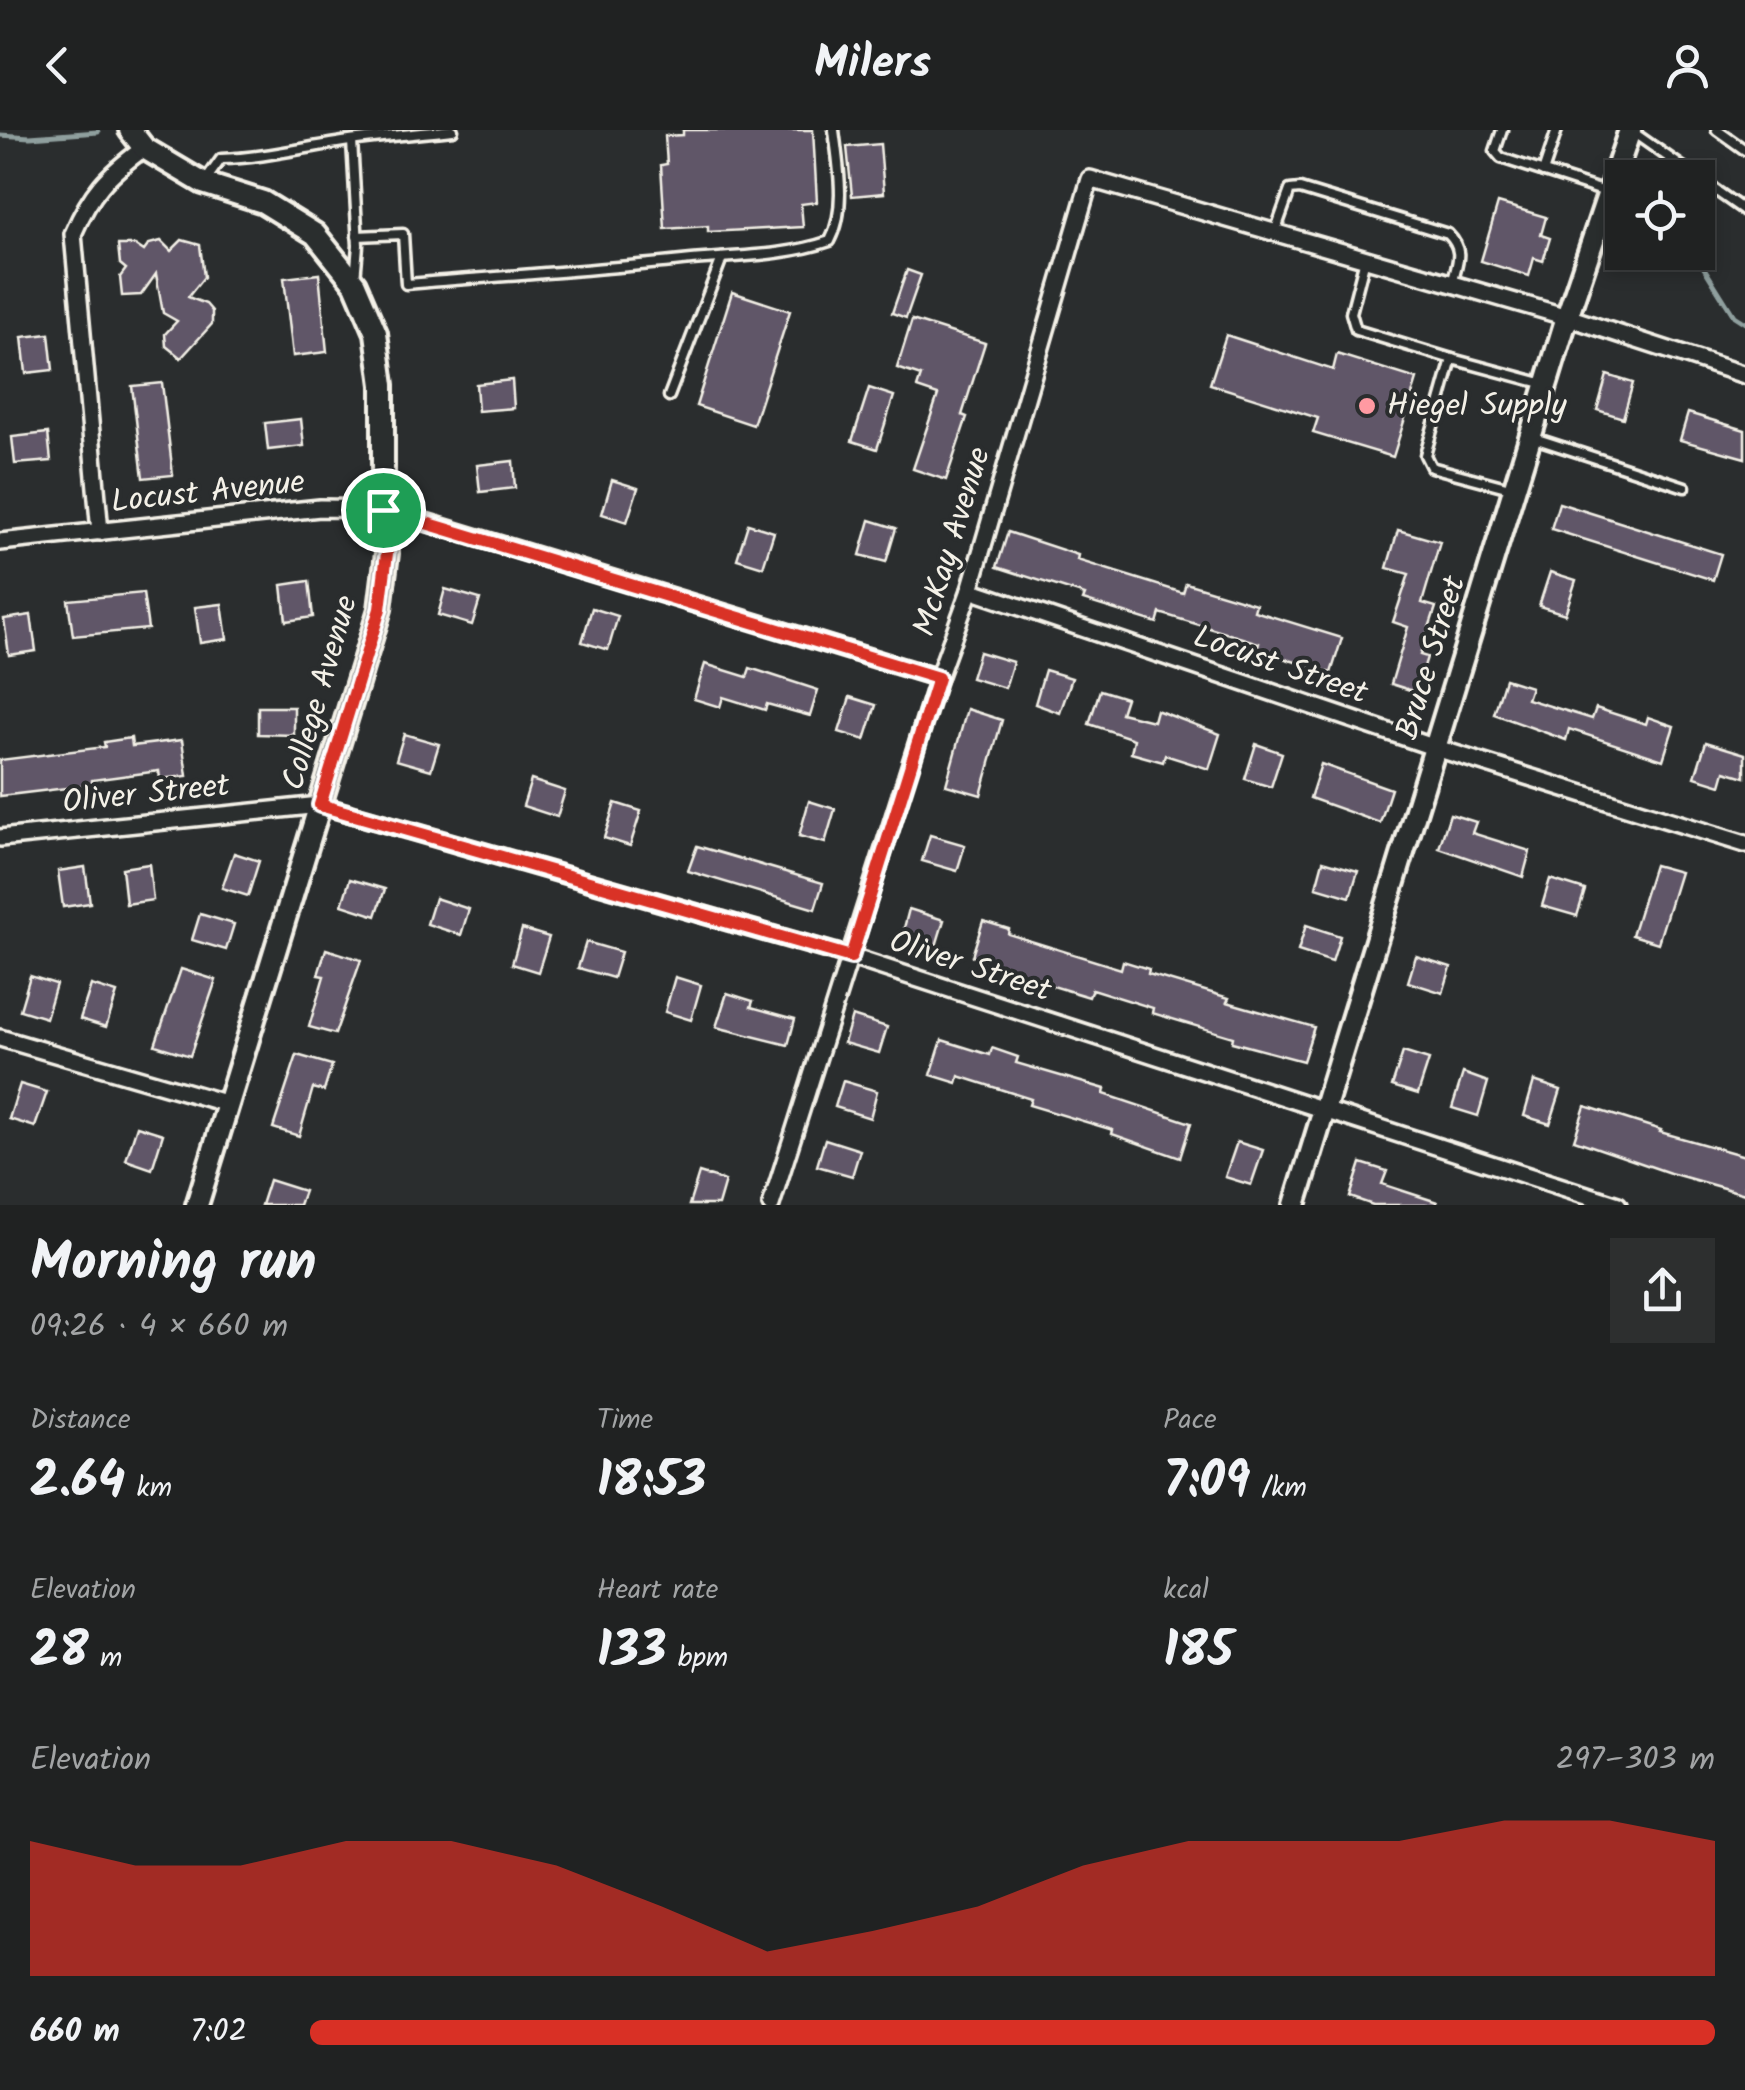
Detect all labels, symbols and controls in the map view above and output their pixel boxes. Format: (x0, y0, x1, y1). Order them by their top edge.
text: Milers (814, 29, 931, 101)
icon: back (30, 38, 85, 93)
icon: person (1660, 38, 1715, 93)
map controls (1605, 160, 1715, 270)
button: locate (1605, 160, 1715, 270)
place label: Hiegel Supply (1387, 381, 1568, 432)
marker: Hiegel Supply (1356, 395, 1378, 417)
street label: McKay Avenue (900, 441, 1006, 643)
street label: Locust Avenue (109, 457, 307, 529)
pin (341, 468, 426, 553)
icon: arrive (356, 483, 411, 538)
street label: Bruce Street (1383, 569, 1481, 746)
street label: College Avenue (269, 590, 373, 796)
street label: Locust Street (1186, 612, 1375, 720)
street label: Oliver Street (60, 761, 233, 829)
street label: Oliver Street (882, 917, 1058, 1017)
text: Morning run (30, 1221, 317, 1308)
button: share (1610, 1238, 1715, 1343)
text: 09:26 · 4 × 660 m (30, 1302, 288, 1353)
text: Distance (30, 1398, 131, 1443)
text: Time (597, 1398, 653, 1443)
text: Pace (1163, 1398, 1217, 1443)
text: 2.64 (30, 1443, 125, 1523)
text: 18:53 (597, 1443, 706, 1523)
text: 7:09 (1163, 1443, 1250, 1523)
text: km (125, 1466, 172, 1511)
text: /km (1250, 1466, 1307, 1511)
text: Elevation (30, 1568, 136, 1613)
text: Heart rate (597, 1568, 718, 1613)
text: kcal (1163, 1568, 1209, 1613)
text: 28 (30, 1613, 89, 1693)
text: 133 (597, 1613, 666, 1693)
text: 185 (1163, 1613, 1233, 1693)
text: m (89, 1636, 122, 1681)
text: bpm (666, 1636, 728, 1681)
text: Elevation (30, 1735, 151, 1786)
text: 297–303 m (1556, 1735, 1715, 1786)
text: 660 m (30, 2007, 120, 2058)
text: 7:02 (190, 2007, 247, 2058)

